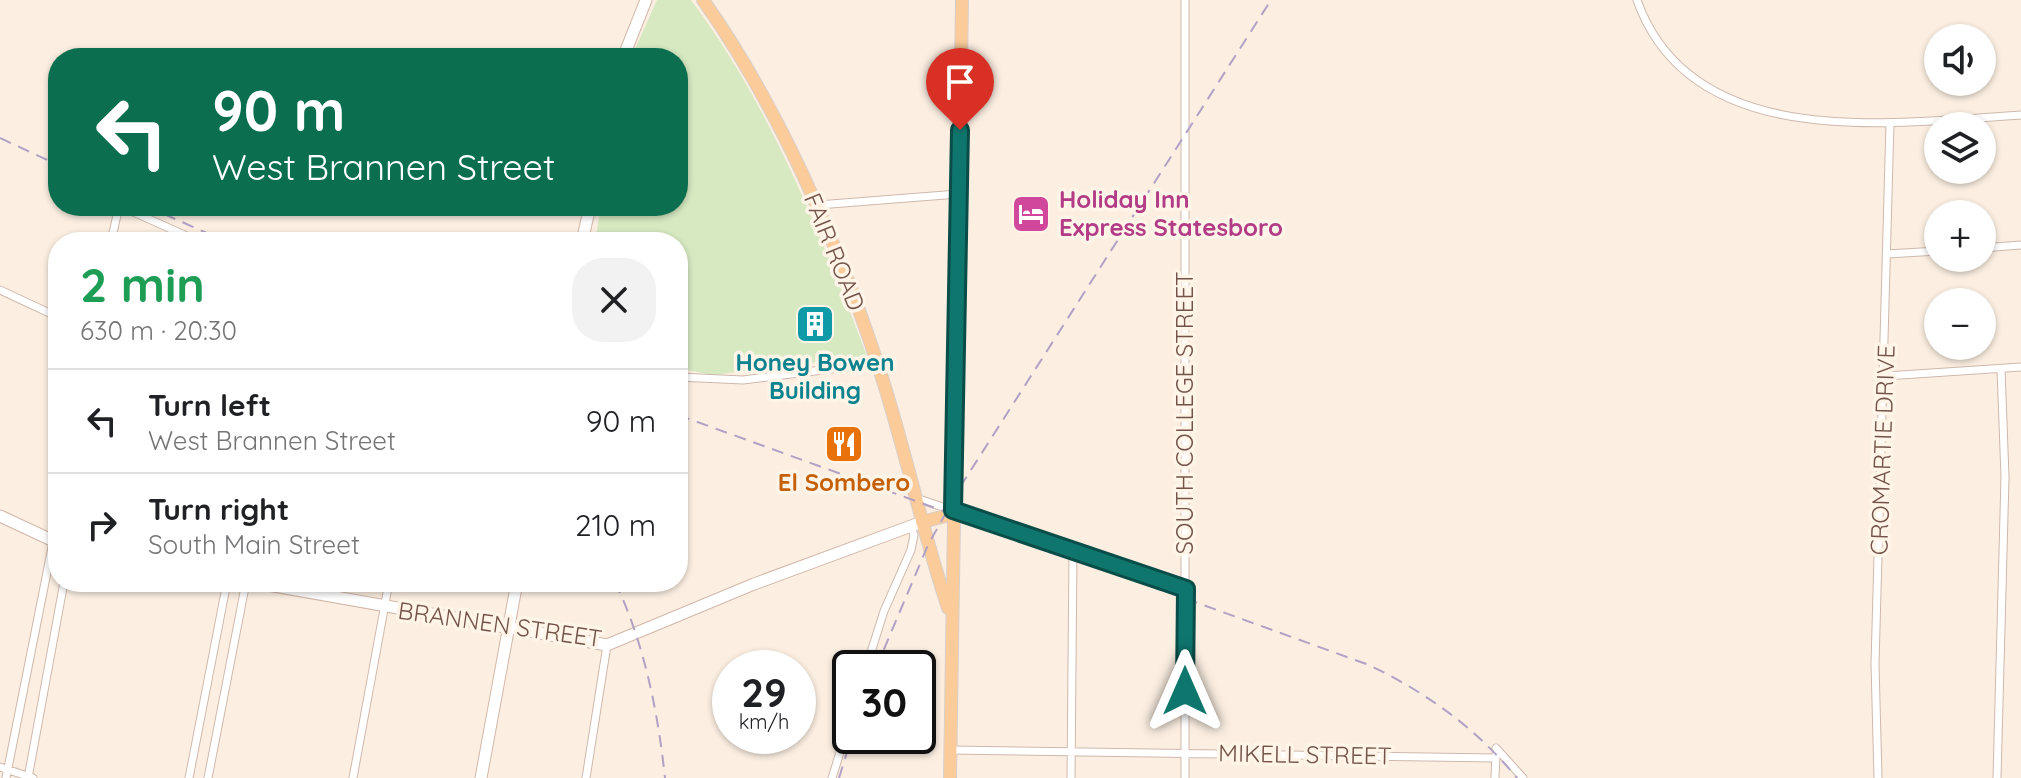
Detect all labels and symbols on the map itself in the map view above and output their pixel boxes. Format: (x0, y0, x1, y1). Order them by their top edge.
pin (926, 48, 994, 130)
place label: Holiday Inn Express Statesboro (1059, 184, 1283, 242)
street label: FAIR ROAD (798, 189, 872, 315)
hotel icon: Holiday Inn Express Statesboro (1010, 193, 1052, 235)
street label: SOUTH COLLEGE STREET (1169, 271, 1199, 555)
building icon: Honey Bowen Building (794, 303, 836, 345)
street label: CROMARTIE DRIVE (1863, 344, 1901, 556)
place label: Honey Bowen Building (736, 347, 894, 405)
restaurant icon: El Sombero (823, 423, 865, 465)
place label: El Sombero (778, 467, 910, 497)
street label: BRANNEN STREET (396, 595, 604, 653)
position arrow (1143, 649, 1227, 733)
speed limit sign: 30 (832, 650, 936, 754)
street label: MIKELL STREET (1218, 737, 1392, 771)

